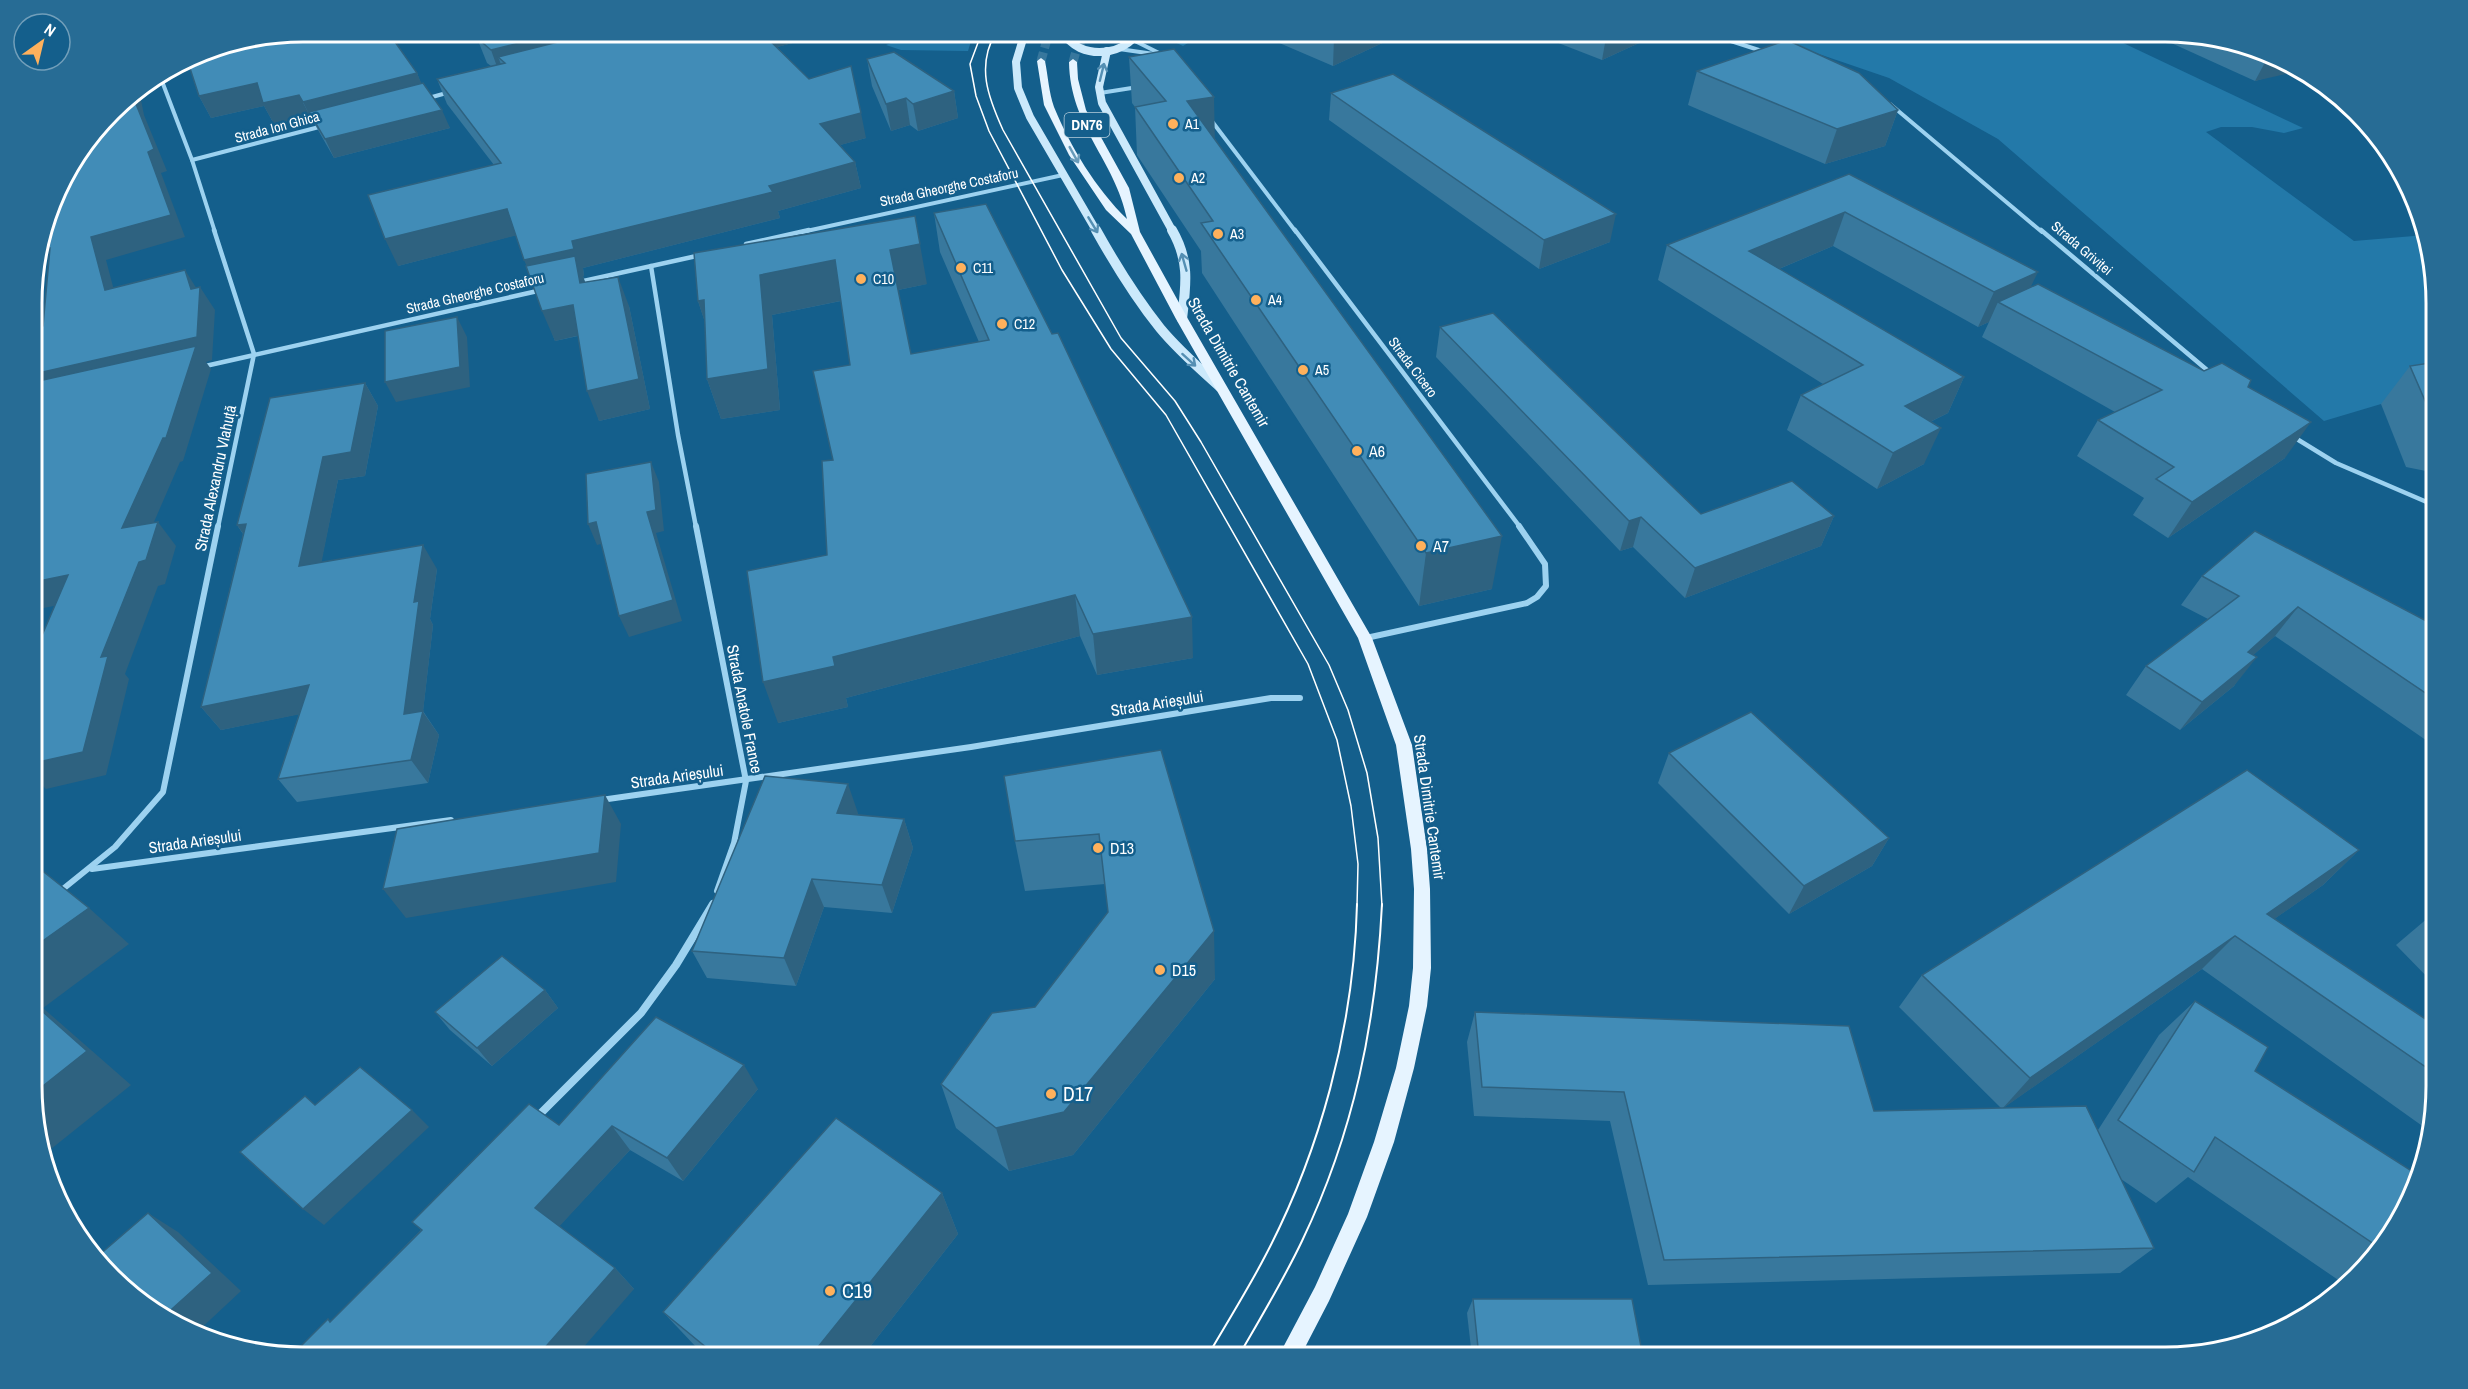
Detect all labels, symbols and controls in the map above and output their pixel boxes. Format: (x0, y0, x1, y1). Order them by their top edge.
north arrow (12, 12, 72, 72)
text: N (40, 18, 60, 41)
one-way arrow (1096, 63, 1108, 82)
street label: Strada Ion Ghica (233, 107, 322, 147)
road number: DN76 (1064, 113, 1110, 137)
place label: A1 (1184, 115, 1200, 133)
marker: A1 (1166, 117, 1180, 131)
one-way arrow (1069, 146, 1081, 163)
street label: Strada Gheorghe Costaforu (878, 164, 1020, 210)
place label: A2 (1190, 169, 1205, 187)
marker: A2 (1172, 171, 1186, 185)
one-way arrow (1087, 216, 1099, 233)
street label: Strada Griviței (2048, 217, 2116, 279)
place label: A3 (1229, 225, 1244, 243)
marker: A3 (1211, 227, 1225, 241)
one-way arrow (1178, 252, 1189, 271)
place label: C11 (973, 259, 994, 277)
marker: C11 (954, 261, 968, 275)
street label: Strada Gheorghe Costaforu (404, 268, 546, 318)
place label: C10 (873, 270, 894, 288)
marker: C10 (854, 272, 868, 286)
place label: A4 (1267, 291, 1283, 309)
street label: Strada Dimitrie Cantemir (1183, 293, 1275, 432)
marker: A4 (1249, 293, 1263, 307)
place label: C12 (1014, 315, 1035, 333)
marker: C12 (995, 317, 1009, 331)
street label: Strada Cicero (1384, 333, 1442, 401)
one-way arrow (1181, 353, 1196, 367)
place label: A5 (1314, 361, 1329, 379)
marker: A5 (1296, 363, 1310, 377)
street label: Strada Alexandru Vlahuță (189, 402, 241, 553)
place label: A6 (1368, 440, 1385, 462)
marker: A6 (1350, 444, 1364, 458)
place label: A7 (1432, 535, 1449, 557)
marker: A7 (1414, 539, 1428, 553)
street label: Strada Anatole France (722, 643, 768, 775)
street label: Strada Arieșului (1109, 685, 1205, 721)
street label: Strada Dimitrie Cantemir (1409, 733, 1451, 882)
street label: Strada Arieșului (629, 759, 725, 793)
street label: Strada Arieșului (147, 824, 243, 858)
place label: D13 (1110, 837, 1134, 859)
marker: D13 (1091, 841, 1105, 855)
place label: D15 (1172, 959, 1196, 981)
marker: D15 (1153, 963, 1167, 977)
place label: D17 (1063, 1080, 1093, 1107)
marker: D17 (1044, 1087, 1058, 1101)
place label: C19 (842, 1277, 872, 1304)
marker: C19 (823, 1284, 837, 1298)

